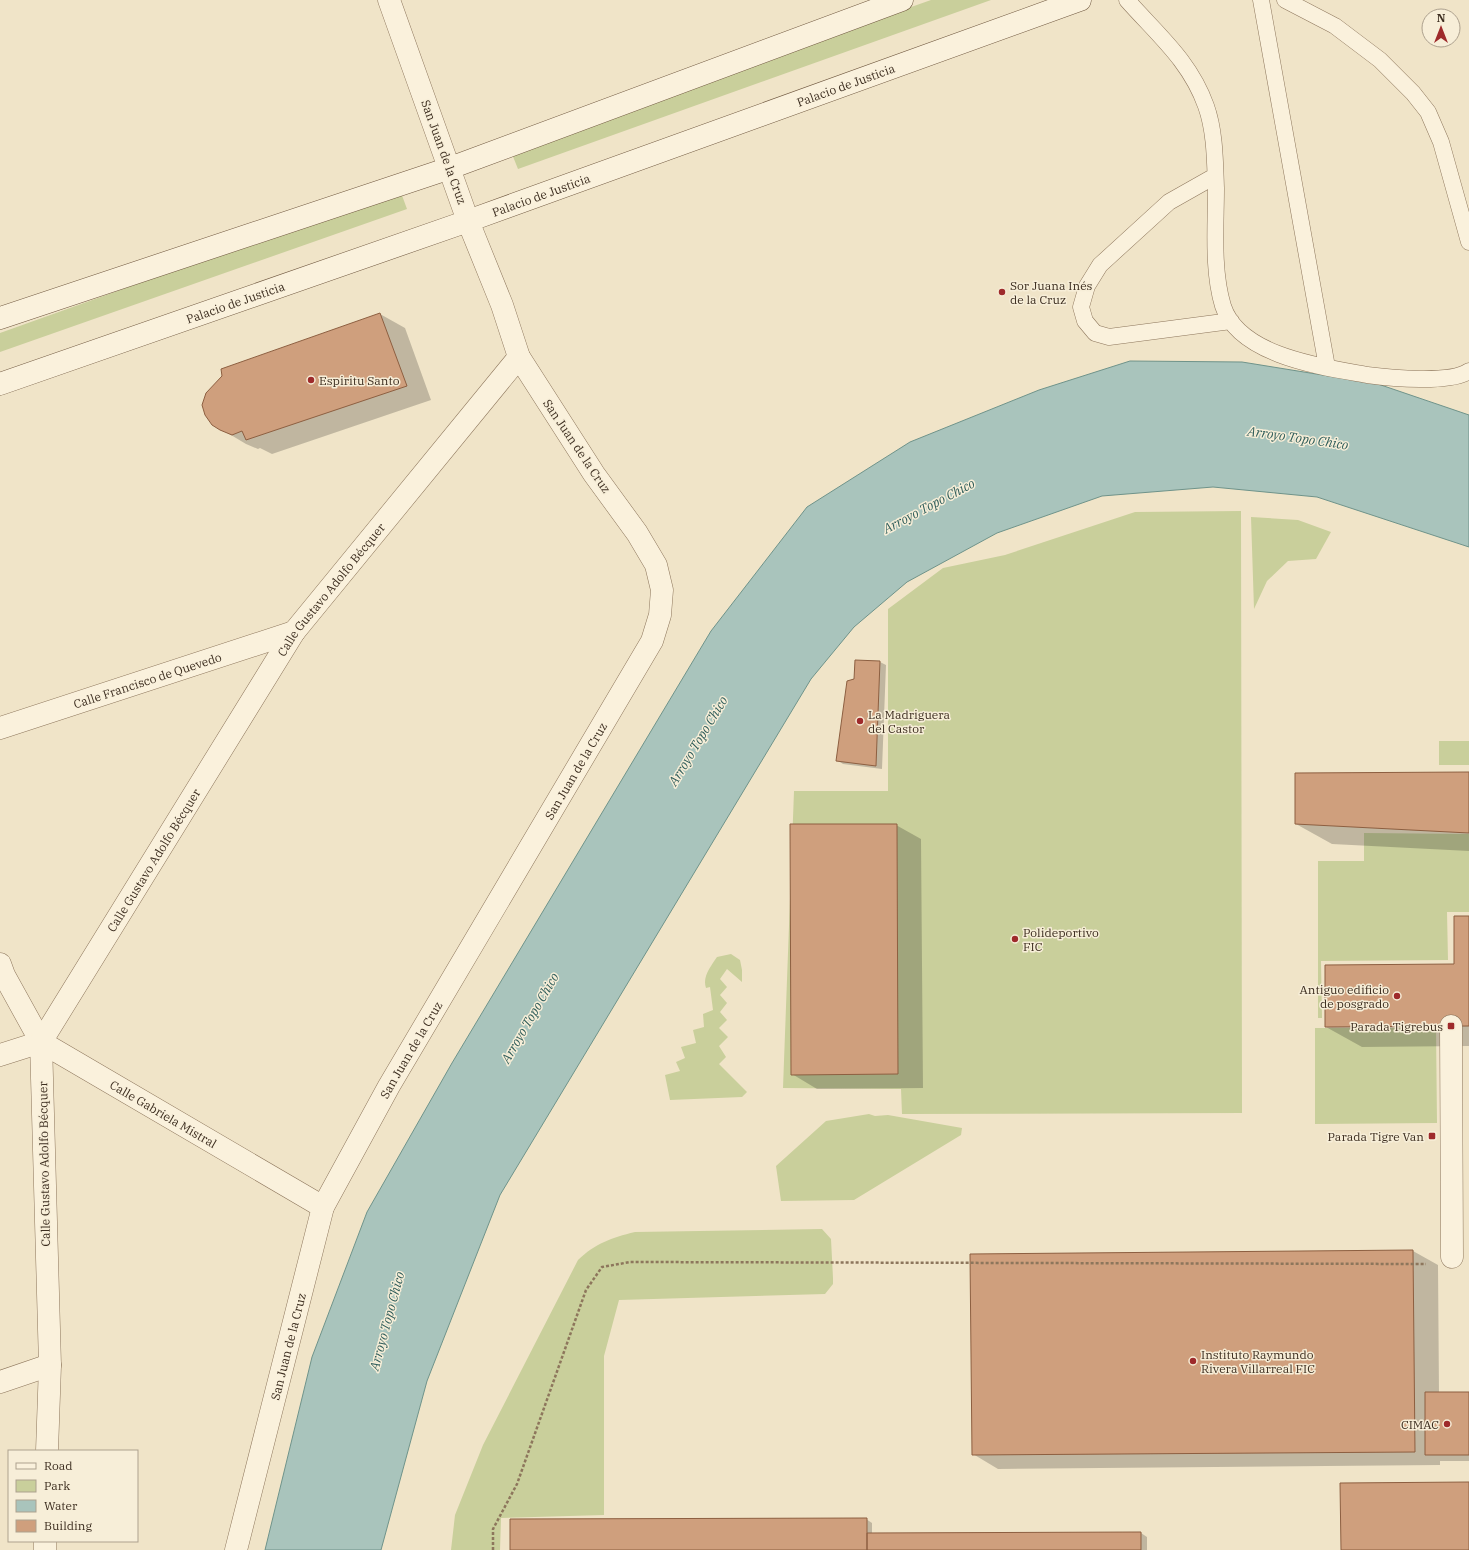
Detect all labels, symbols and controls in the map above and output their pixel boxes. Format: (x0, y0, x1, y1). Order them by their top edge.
north arrow (1421, 8, 1461, 48)
text: N (1437, 11, 1446, 25)
street label: Palacio de Justicia (794, 60, 897, 109)
street label: San Juan de la Cruz (418, 98, 470, 206)
street label: Palacio de Justicia (490, 170, 592, 219)
street label: Palacio de Justicia (184, 278, 287, 326)
place label: Sor Juana Inés de la Cruz (1010, 278, 1093, 307)
marker: Sor Juana Inés de la Cruz (997, 287, 1007, 297)
place label: Espiritu Santo (319, 373, 400, 388)
marker: Espiritu Santo (306, 375, 316, 385)
street label: San Juan de la Cruz (540, 396, 614, 496)
water label: Arroyo Topo Chico (1246, 422, 1350, 453)
water label: Arroyo Topo Chico (879, 475, 978, 538)
street label: Calle Gustavo Adolfo Bécquer (274, 519, 388, 659)
street label: Calle Francisco de Quevedo (71, 649, 224, 711)
water label: Arroyo Topo Chico (664, 693, 731, 790)
place label: La Madriguera del Castor (868, 707, 951, 736)
marker: La Madriguera del Castor (855, 716, 865, 726)
street label: San Juan de la Cruz (541, 719, 610, 822)
street label: Calle Gustavo Adolfo Bécquer (103, 785, 203, 934)
place label: Polideportivo FIC (1023, 925, 1099, 954)
marker: Polideportivo FIC (1010, 934, 1020, 944)
water label: Arroyo Topo Chico (497, 970, 563, 1067)
place label: Antiguo edificio de posgrado (1300, 982, 1389, 1011)
marker: Antiguo edificio de posgrado (1392, 991, 1402, 1001)
street label: San Juan de la Cruz (376, 998, 445, 1101)
place label: Parada Tigrebus (1350, 1019, 1443, 1034)
marker: Parada Tigrebus (1446, 1021, 1456, 1031)
street label: Calle Gabriela Mistral (107, 1077, 220, 1151)
street label: Calle Gustavo Adolfo Bécquer (35, 1081, 53, 1247)
place label: Parada Tigre Van (1328, 1129, 1424, 1144)
marker: Parada Tigre Van (1427, 1131, 1437, 1141)
water label: Arroyo Topo Chico (365, 1270, 408, 1373)
street label: San Juan de la Cruz (267, 1291, 308, 1402)
place label: Instituto Raymundo Rivera Villarreal FIC (1201, 1347, 1315, 1376)
marker: Instituto Raymundo Rivera Villarreal FIC (1188, 1356, 1198, 1366)
place label: CIMAC (1401, 1417, 1439, 1432)
marker: CIMAC (1442, 1419, 1452, 1429)
legend (8, 1450, 138, 1542)
text: Road (44, 1458, 73, 1473)
text: Park (44, 1478, 70, 1493)
text: Water (44, 1498, 78, 1513)
text: Building (44, 1518, 92, 1533)

